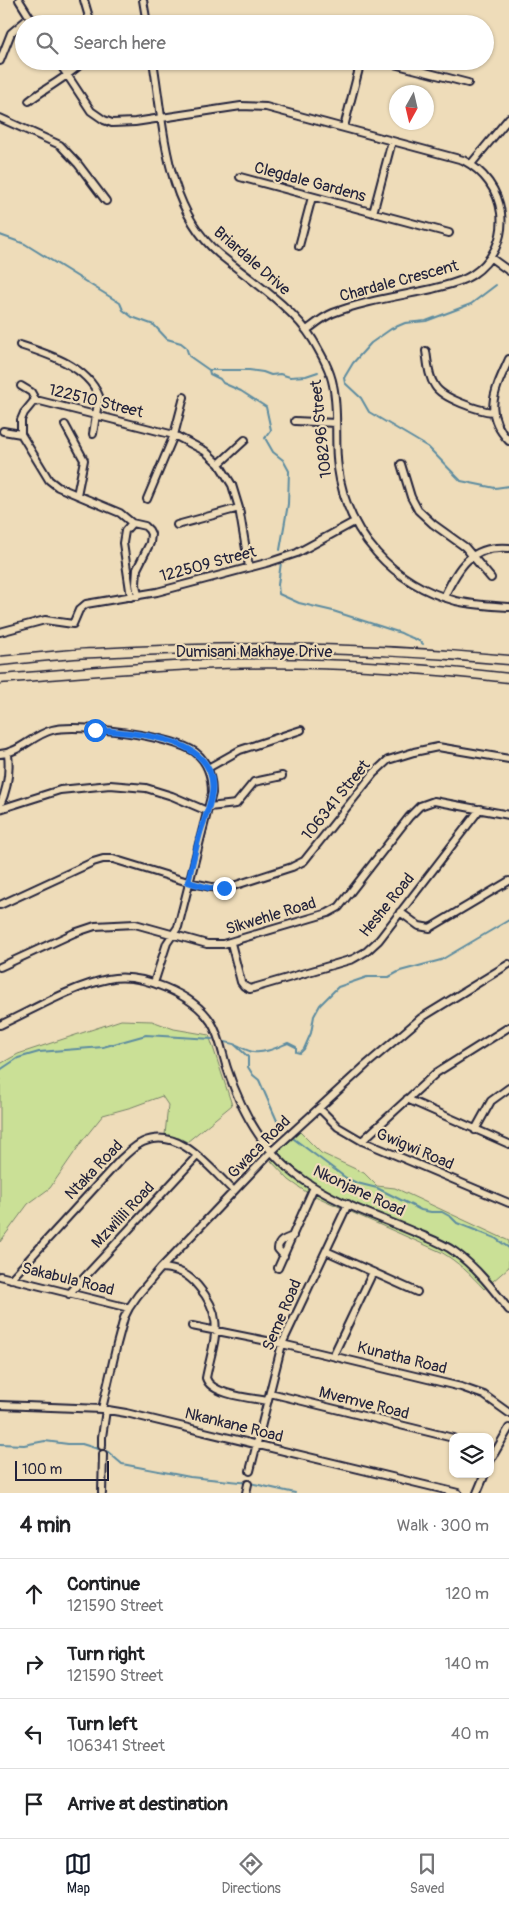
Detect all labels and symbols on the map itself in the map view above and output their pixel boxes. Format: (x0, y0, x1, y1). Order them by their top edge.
north arrow (389, 85, 434, 130)
street label: Clegdale Gardens (252, 157, 368, 207)
street label: Briardale Drive (210, 222, 295, 300)
street label: Chardale Crescent (337, 255, 461, 306)
street label: 108296 Street (306, 378, 336, 479)
street label: 122510 Street (47, 380, 146, 423)
street label: 122509 Street (158, 541, 259, 586)
street label: Dumisani Makhaye Drive (176, 642, 332, 662)
route start (84, 719, 107, 742)
street label: 106341 Street (297, 755, 375, 844)
street label: Heshe Road (355, 869, 419, 941)
route end (213, 877, 236, 900)
street label: Sikwehle Road (223, 893, 319, 939)
street label: Gwaca Road (223, 1111, 295, 1183)
street label: Gwigwi Road (373, 1124, 457, 1174)
street label: Ntaka Road (61, 1136, 127, 1204)
street label: Nkonjane Road (310, 1161, 408, 1221)
street label: Mzwilili Road (87, 1178, 159, 1252)
street label: Sakabula Road (20, 1258, 116, 1300)
street label: Seme Road (258, 1276, 306, 1354)
street label: Kunatha Road (355, 1337, 449, 1379)
street label: Mvemve Road (317, 1382, 411, 1424)
street label: Nkankane Road (183, 1403, 285, 1447)
scale bar (15, 1458, 109, 1481)

